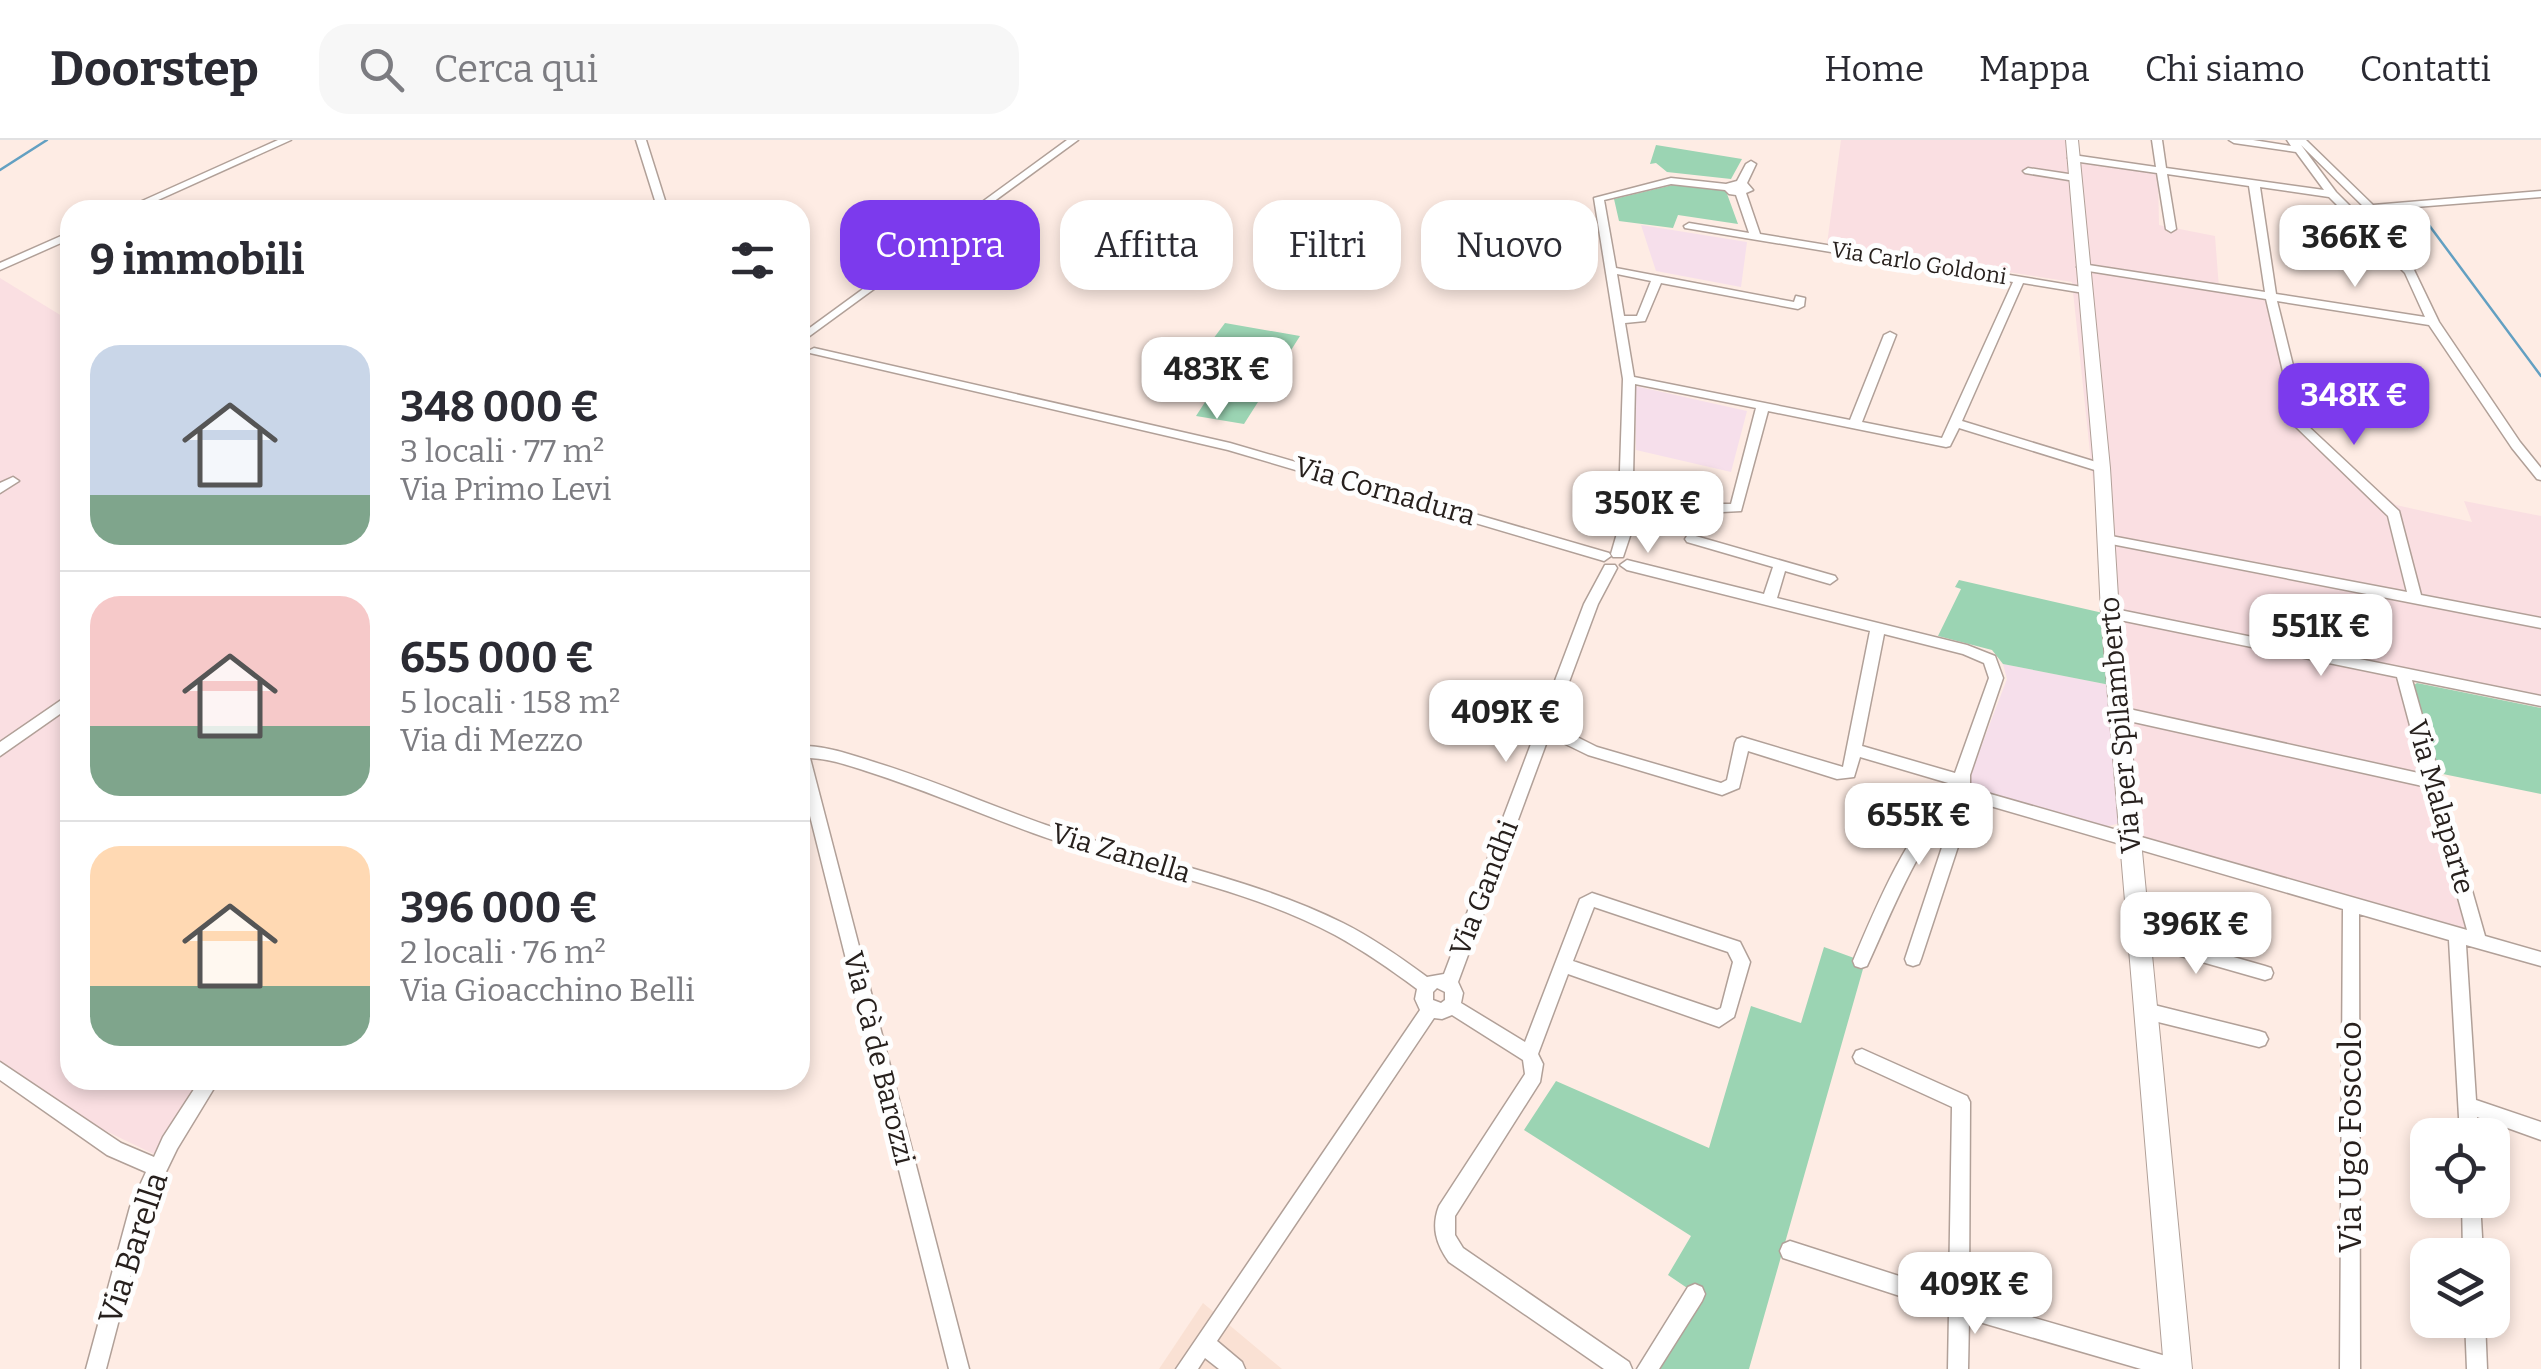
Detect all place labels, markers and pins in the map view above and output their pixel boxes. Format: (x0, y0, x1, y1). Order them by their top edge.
pin: 366K € (2274, 205, 2436, 290)
pin: 483K € (1136, 337, 1298, 422)
pin: 348K € (2273, 363, 2435, 448)
pin: 350K € (1567, 471, 1729, 556)
pin: 551K € (2240, 594, 2402, 679)
pin: 409K € (1425, 680, 1587, 765)
pin: 655K € (1838, 783, 2000, 868)
pin: 396K € (2115, 892, 2277, 977)
pin: 409K € (1894, 1252, 2056, 1337)

